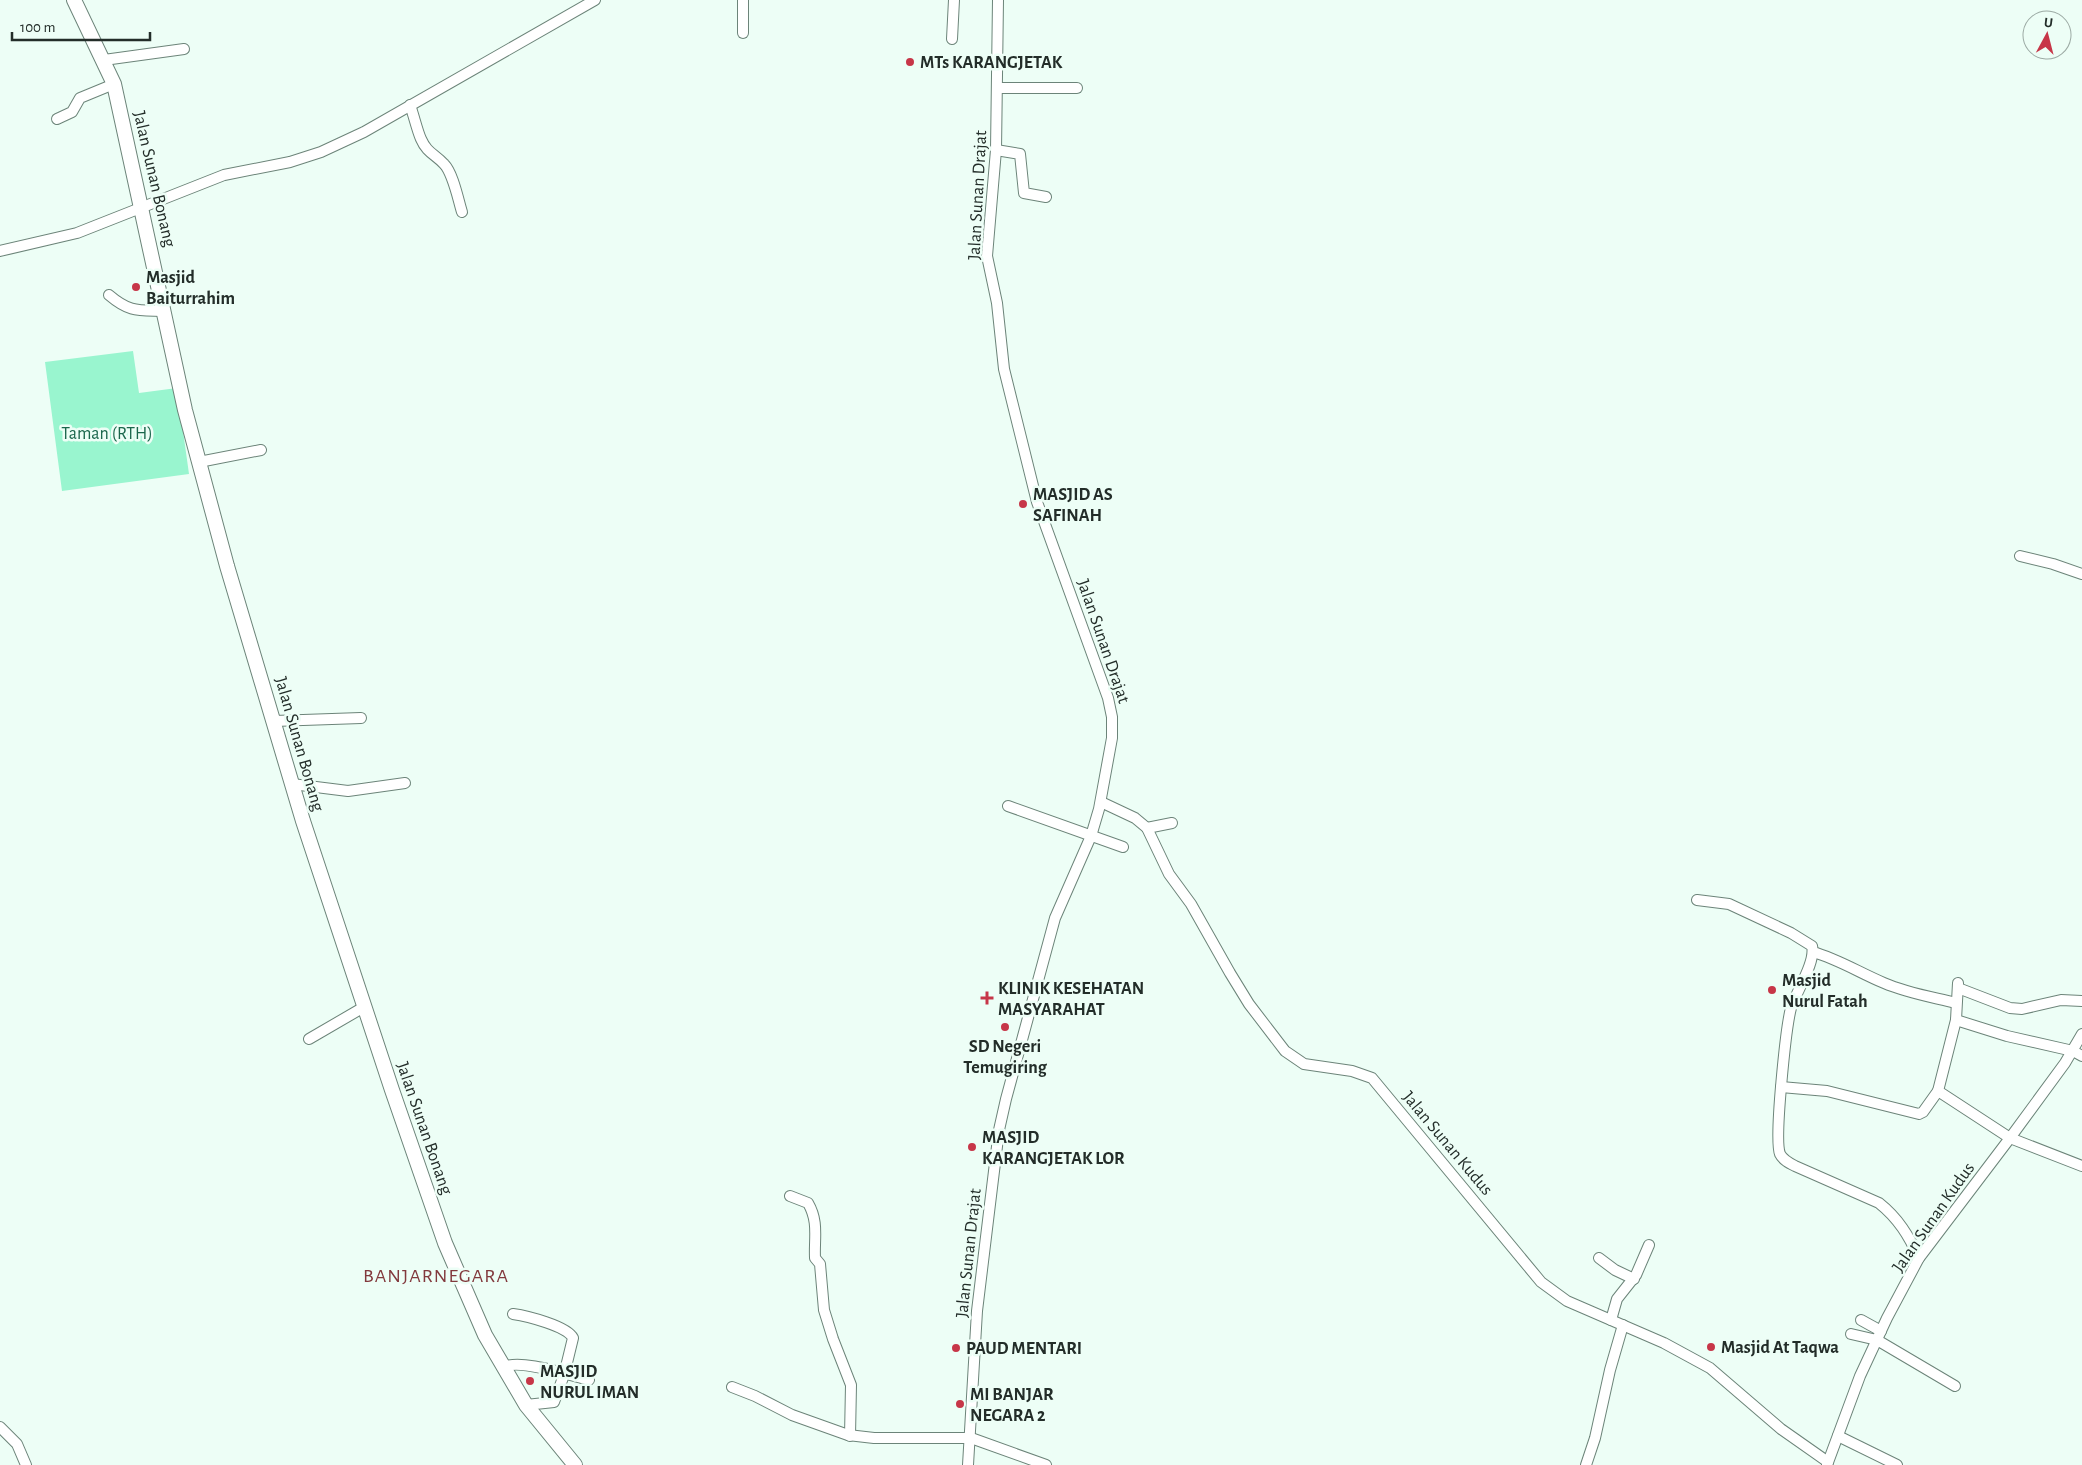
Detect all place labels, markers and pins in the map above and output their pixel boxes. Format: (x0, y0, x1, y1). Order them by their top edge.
place label: MTs KARANGJETAK (920, 54, 1063, 72)
marker: MTs KARANGJETAK (904, 56, 916, 68)
place label: Masjid Baiturrahim (146, 269, 235, 308)
marker: Masjid Baiturrahim (130, 281, 142, 293)
place label: MASJID AS SAFINAH (1033, 486, 1113, 525)
marker: MASJID AS SAFINAH (1017, 498, 1029, 510)
place label: Masjid Nurul Fatah (1782, 972, 1868, 1011)
place label: KLINIK KESEHATAN MASYARAHAT (998, 980, 1144, 1019)
marker: Masjid Nurul Fatah (1766, 984, 1778, 996)
marker: KLINIK KESEHATAN MASYARAHAT (980, 991, 994, 1005)
marker: SD Negeri Temugiring (999, 1021, 1011, 1033)
place label: SD Negeri Temugiring (963, 1038, 1048, 1077)
place label: MASJID KARANGJETAK LOR (982, 1129, 1125, 1168)
marker: MASJID KARANGJETAK LOR (966, 1141, 978, 1153)
place label: Masjid At Taqwa (1721, 1339, 1839, 1357)
place label: PAUD MENTARI (966, 1340, 1082, 1358)
marker: Masjid At Taqwa (1705, 1341, 1717, 1353)
marker: PAUD MENTARI (950, 1342, 962, 1354)
place label: MASJID NURUL IMAN (540, 1363, 639, 1402)
marker: MASJID NURUL IMAN (524, 1375, 536, 1387)
place label: MI BANJAR NEGARA 2 (970, 1386, 1054, 1425)
marker: MI BANJAR NEGARA 2 (954, 1398, 966, 1410)

